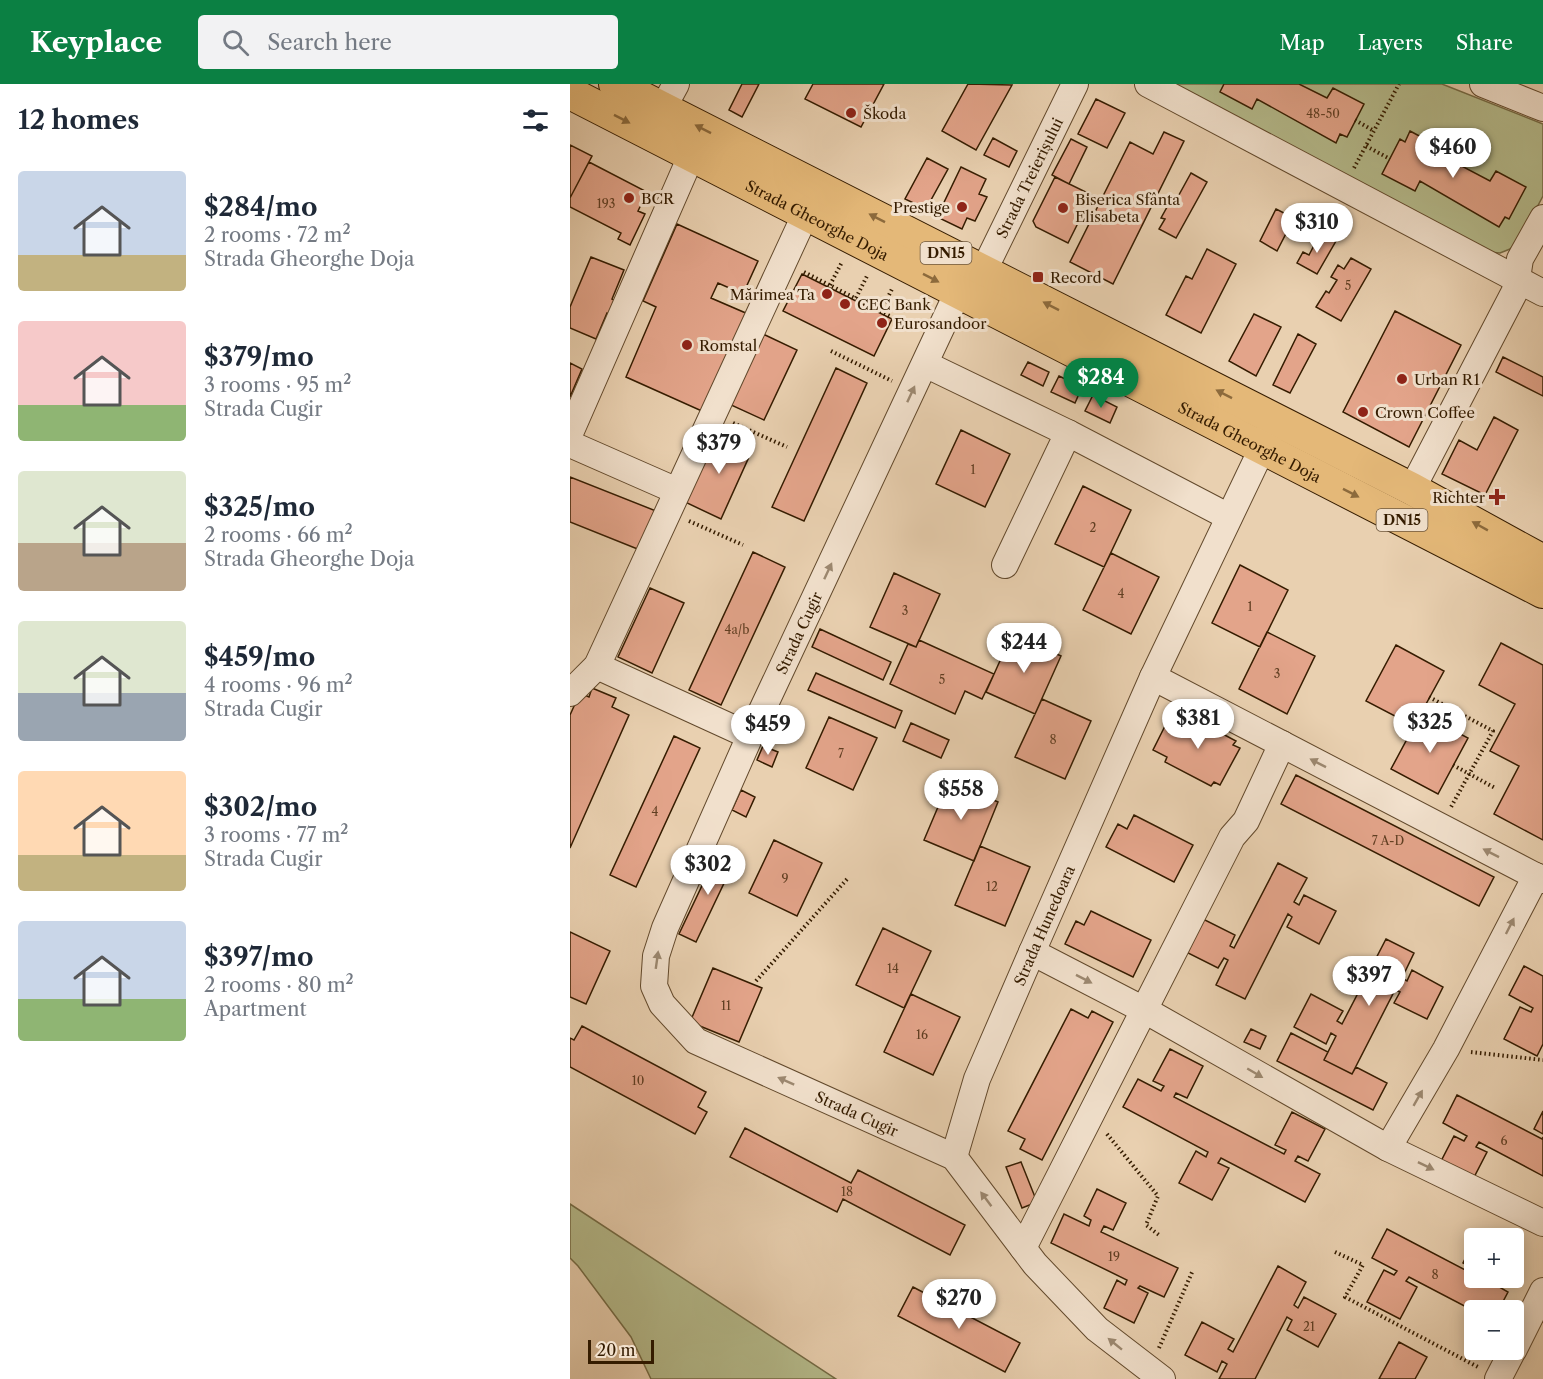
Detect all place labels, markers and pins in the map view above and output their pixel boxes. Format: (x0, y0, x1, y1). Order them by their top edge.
place label: Škoda (863, 104, 906, 123)
marker: Škoda (844, 106, 858, 120)
pin: $460 (1417, 128, 1489, 179)
place label: BCR (641, 189, 675, 208)
place label: Biserica Sfânta Elisabeta (1075, 190, 1180, 226)
marker: BCR (622, 191, 636, 205)
place label: Prestige (893, 198, 950, 217)
marker: Prestige (955, 200, 969, 214)
marker: Biserica Sfânta Elisabeta (1056, 201, 1070, 215)
pin: $310 (1281, 203, 1353, 254)
place label: Record (1050, 268, 1102, 287)
marker: Record (1031, 270, 1045, 284)
place label: Mărimea Ta (730, 285, 815, 304)
marker: Mărimea Ta (820, 287, 834, 301)
place label: CEC Bank (857, 295, 932, 314)
marker: CEC Bank (838, 297, 852, 311)
place label: Eurosandoor (894, 314, 987, 333)
marker: Eurosandoor (875, 316, 889, 330)
place label: Romstal (699, 336, 758, 355)
marker: Romstal (680, 338, 694, 352)
pin: $284 (1065, 358, 1137, 409)
place label: Urban R1 (1414, 370, 1480, 389)
marker: Urban R1 (1395, 372, 1409, 386)
place label: Crown Coffee (1375, 403, 1475, 422)
marker: Crown Coffee (1356, 405, 1370, 419)
pin: $379 (683, 424, 755, 475)
place label: Richter (1432, 488, 1486, 507)
marker: Richter (1490, 490, 1504, 504)
pin: $244 (988, 623, 1060, 674)
pin: $381 (1162, 699, 1234, 750)
pin: $325 (1394, 703, 1466, 754)
pin: $459 (732, 705, 804, 756)
pin: $558 (925, 770, 997, 821)
pin: $302 (672, 845, 744, 896)
pin: $397 (1333, 956, 1405, 1007)
pin: $270 (923, 1279, 995, 1330)

